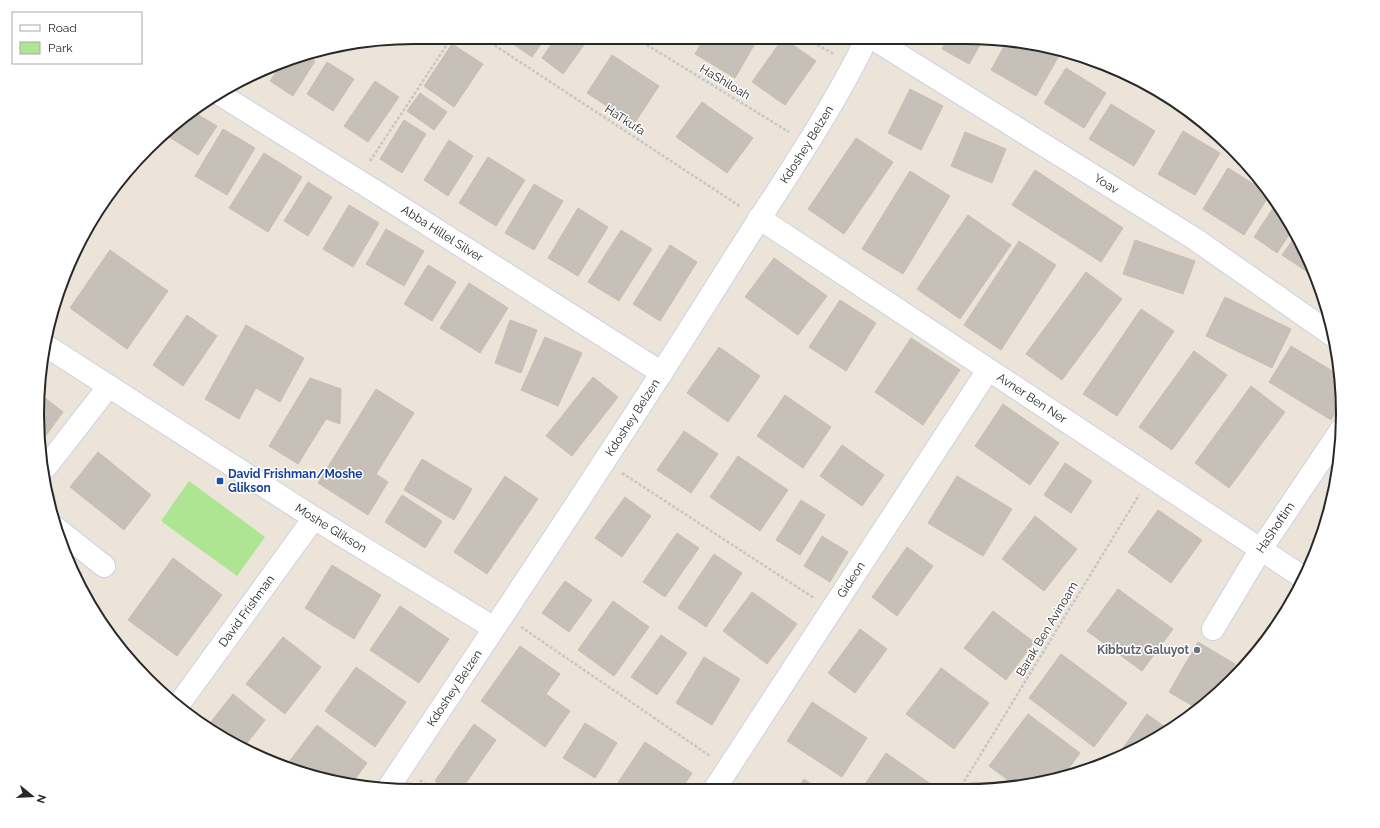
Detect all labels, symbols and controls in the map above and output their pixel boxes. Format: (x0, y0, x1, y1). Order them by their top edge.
legend (12, 12, 142, 64)
text: Road (48, 21, 77, 35)
text: Park (48, 41, 73, 55)
street label: HaShiloah (697, 62, 753, 102)
street label: HaTkufa (602, 102, 648, 138)
street label: Kdoshey Belzen (777, 103, 836, 186)
street label: Yoav (1091, 171, 1122, 197)
street label: Abba Hillel Silver (399, 202, 486, 265)
street label: Avner Ben Ner (994, 370, 1070, 427)
street label: Kdoshey Belzen (602, 377, 663, 459)
place label: David Frishman/Moshe Glikson (228, 467, 363, 495)
marker: David Frishman/Moshe Glikson (215, 476, 225, 486)
street label: HaShoftim (1253, 500, 1297, 556)
street label: Moshe Glikson (293, 501, 369, 555)
street label: Gideon (834, 559, 868, 600)
street label: David Frishman (216, 572, 277, 650)
street label: Barak Ben Avinoam (1013, 579, 1081, 679)
place label: Kibbutz Galuyot (1097, 643, 1189, 657)
marker: Kibbutz Galuyot (1192, 645, 1202, 655)
street label: Kdoshey Belzen (424, 647, 485, 729)
north arrow (12, 776, 52, 816)
text: N (34, 793, 49, 805)

